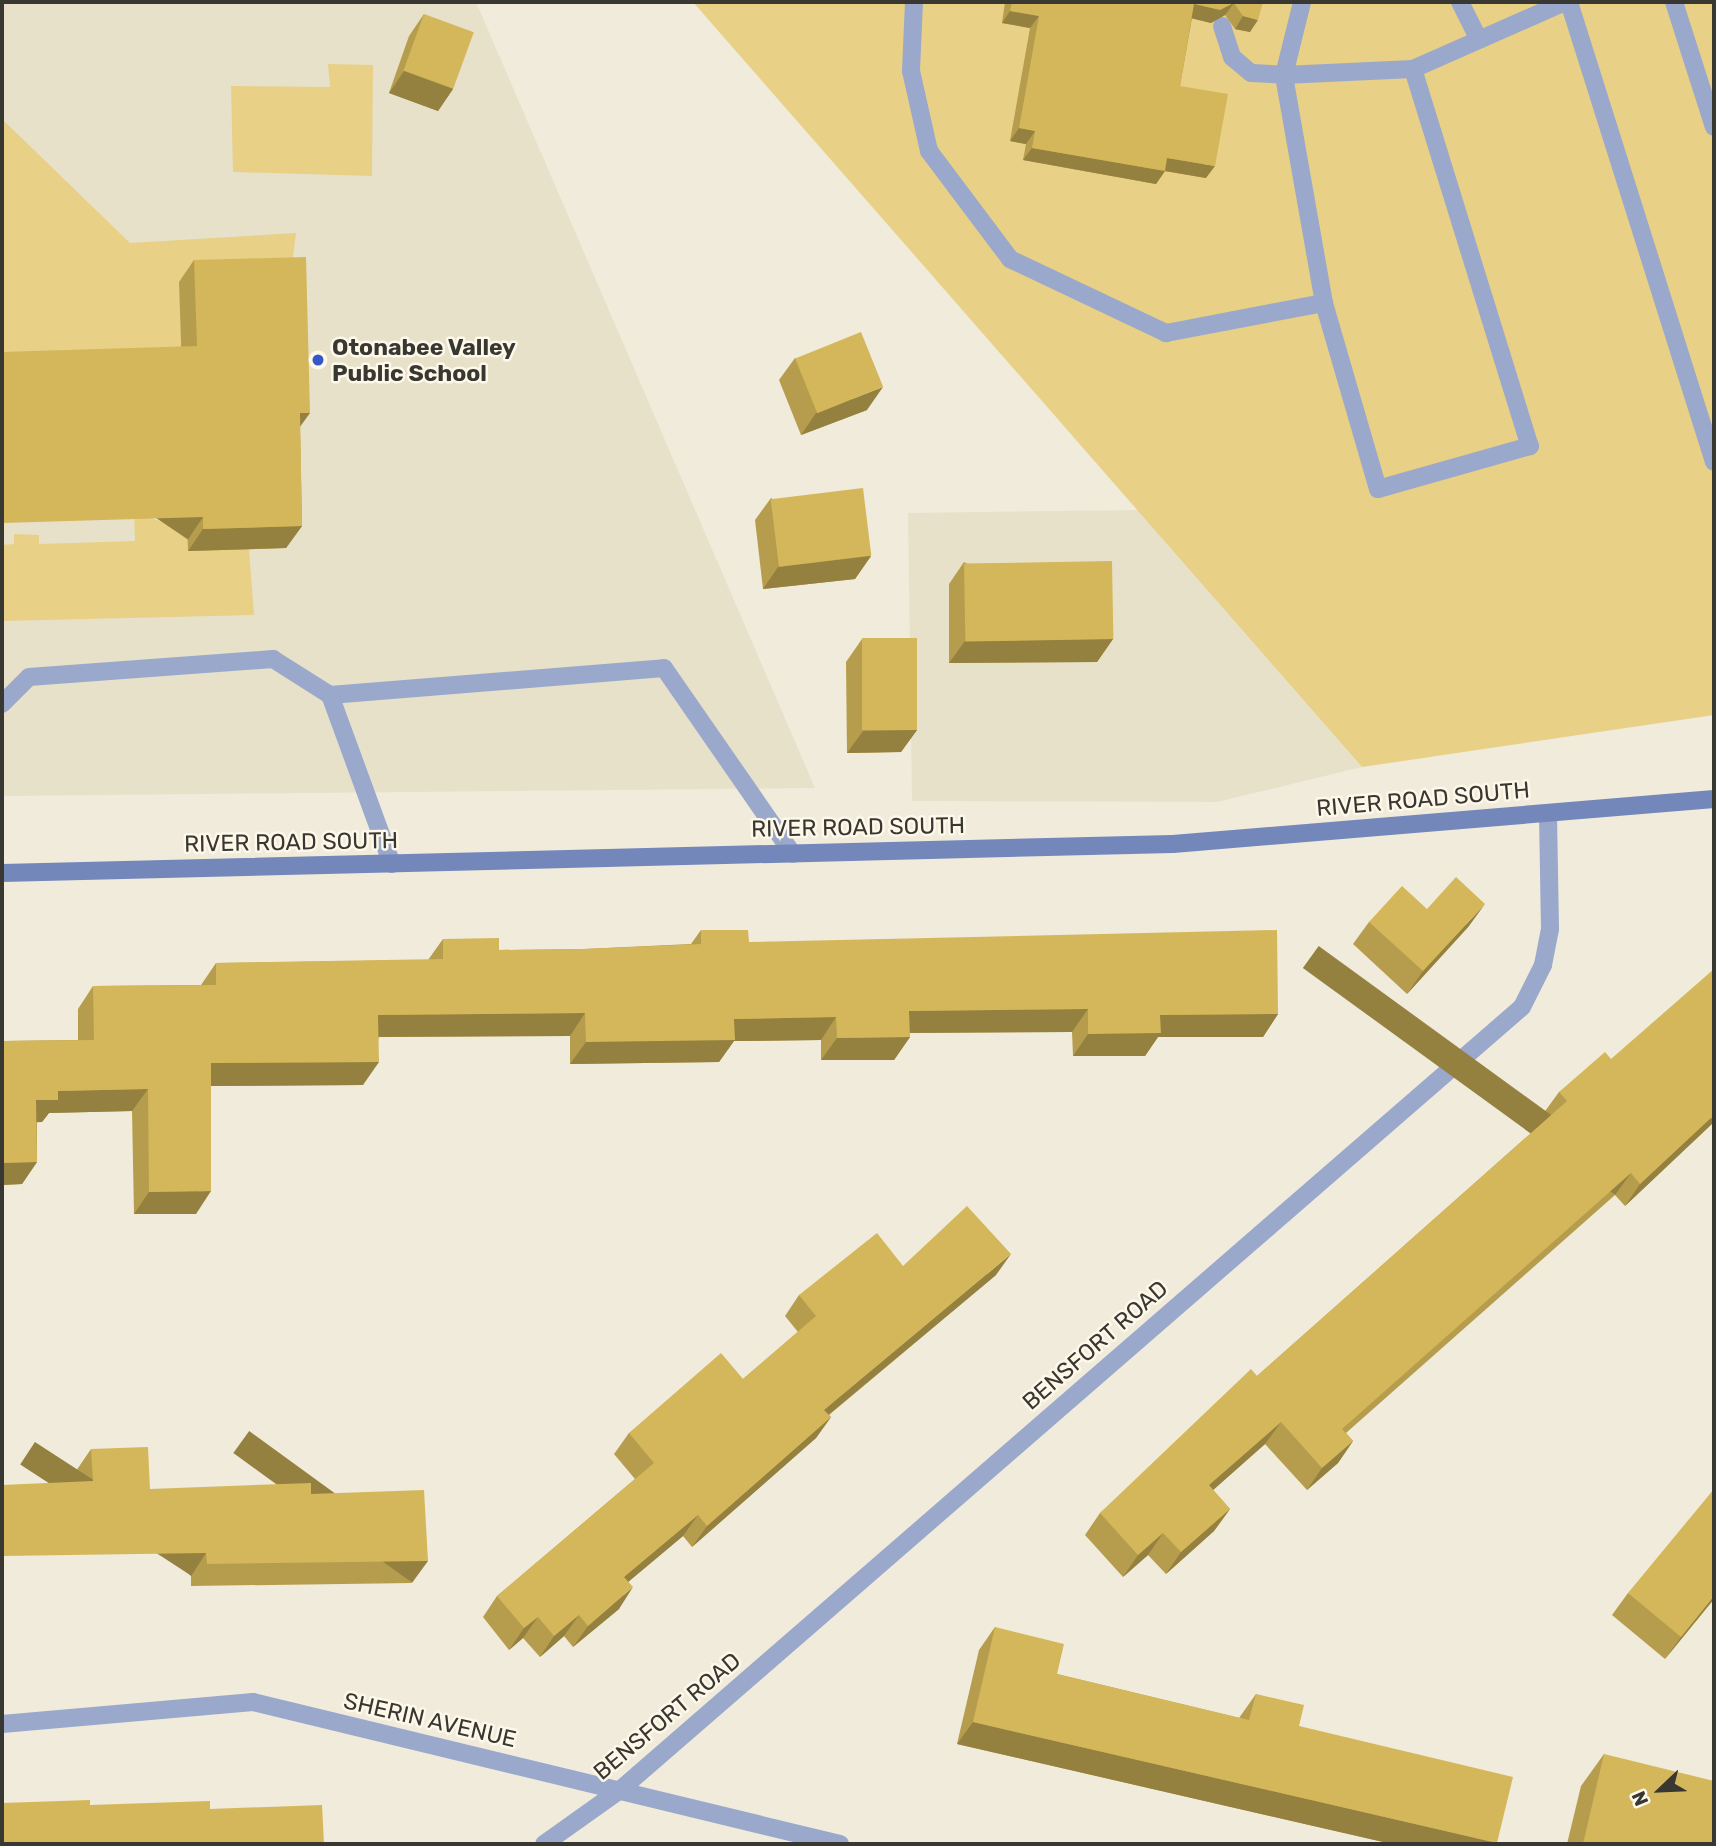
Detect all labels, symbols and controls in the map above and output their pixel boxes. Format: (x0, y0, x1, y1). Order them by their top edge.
place label: Otonabee Valley Public School (332, 333, 516, 387)
marker: Otonabee Valley Public School (310, 352, 326, 368)
street label: RIVER ROAD SOUTH (1315, 776, 1531, 822)
street label: RIVER ROAD SOUTH (751, 811, 965, 843)
street label: RIVER ROAD SOUTH (184, 826, 398, 858)
street label: BENSFORT ROAD (1017, 1274, 1173, 1416)
street label: BENSFORT ROAD (588, 1646, 746, 1786)
street label: SHERIN AVENUE (341, 1687, 519, 1753)
north arrow (1625, 1755, 1695, 1825)
text: N (1627, 1788, 1653, 1809)

